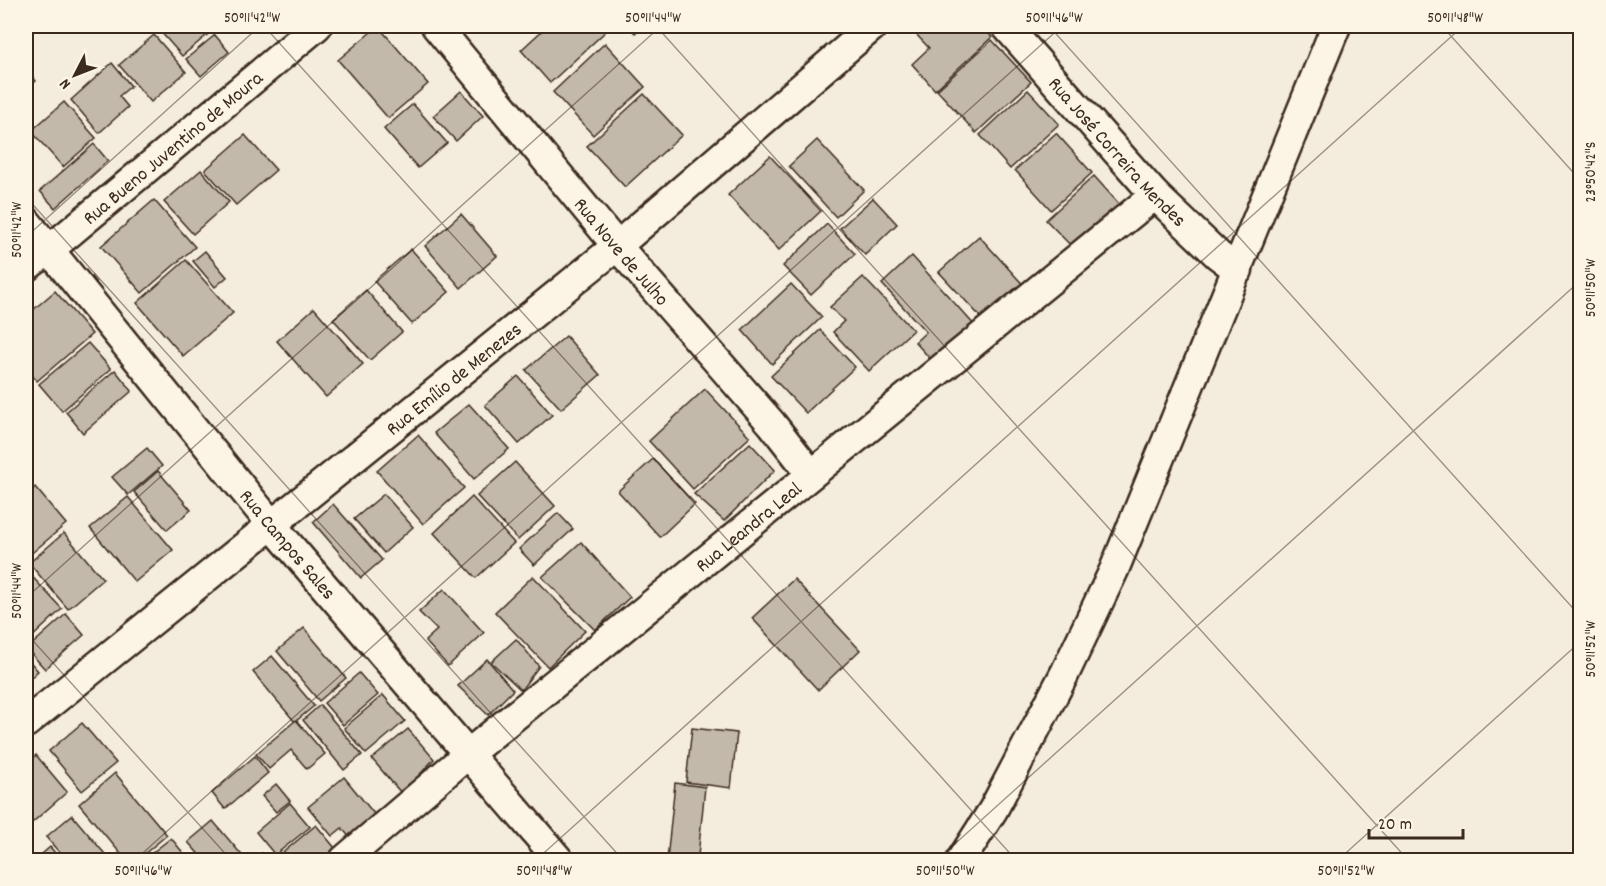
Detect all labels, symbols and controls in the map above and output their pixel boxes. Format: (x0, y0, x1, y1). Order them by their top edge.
text: 50°11'42"W (224, 8, 280, 30)
text: 50°11'44"W (625, 8, 681, 30)
text: 50°11'46"W (1026, 8, 1083, 30)
text: 50°11'48"W (1427, 8, 1483, 30)
north arrow (45, 45, 105, 105)
street label: Rua Bueno Juventino de Moura (78, 66, 271, 233)
street label: Rua José Correira Mendes (1040, 72, 1191, 235)
text: N (54, 73, 77, 94)
text: 23°50'42"S (1581, 142, 1603, 202)
street label: Rua Nove de Julho (566, 193, 674, 313)
text: 50°11'42"W (7, 202, 29, 258)
text: 50°11'50"W (1581, 258, 1603, 317)
street label: Rua Emílio de Menezes (381, 317, 529, 444)
street label: Rua Leandra Leal (691, 477, 809, 580)
street label: Rua Campos Sales (231, 484, 341, 607)
text: 50°11'44"W (7, 563, 29, 619)
text: 50°11'52"W (1581, 620, 1603, 677)
scale bar (1369, 802, 1464, 840)
text: 20 m (1378, 813, 1412, 838)
text: 50°11'46"W (115, 861, 172, 883)
text: 50°11'48"W (516, 861, 572, 883)
text: 50°11'50"W (916, 861, 975, 883)
text: 50°11'52"W (1318, 861, 1375, 883)

